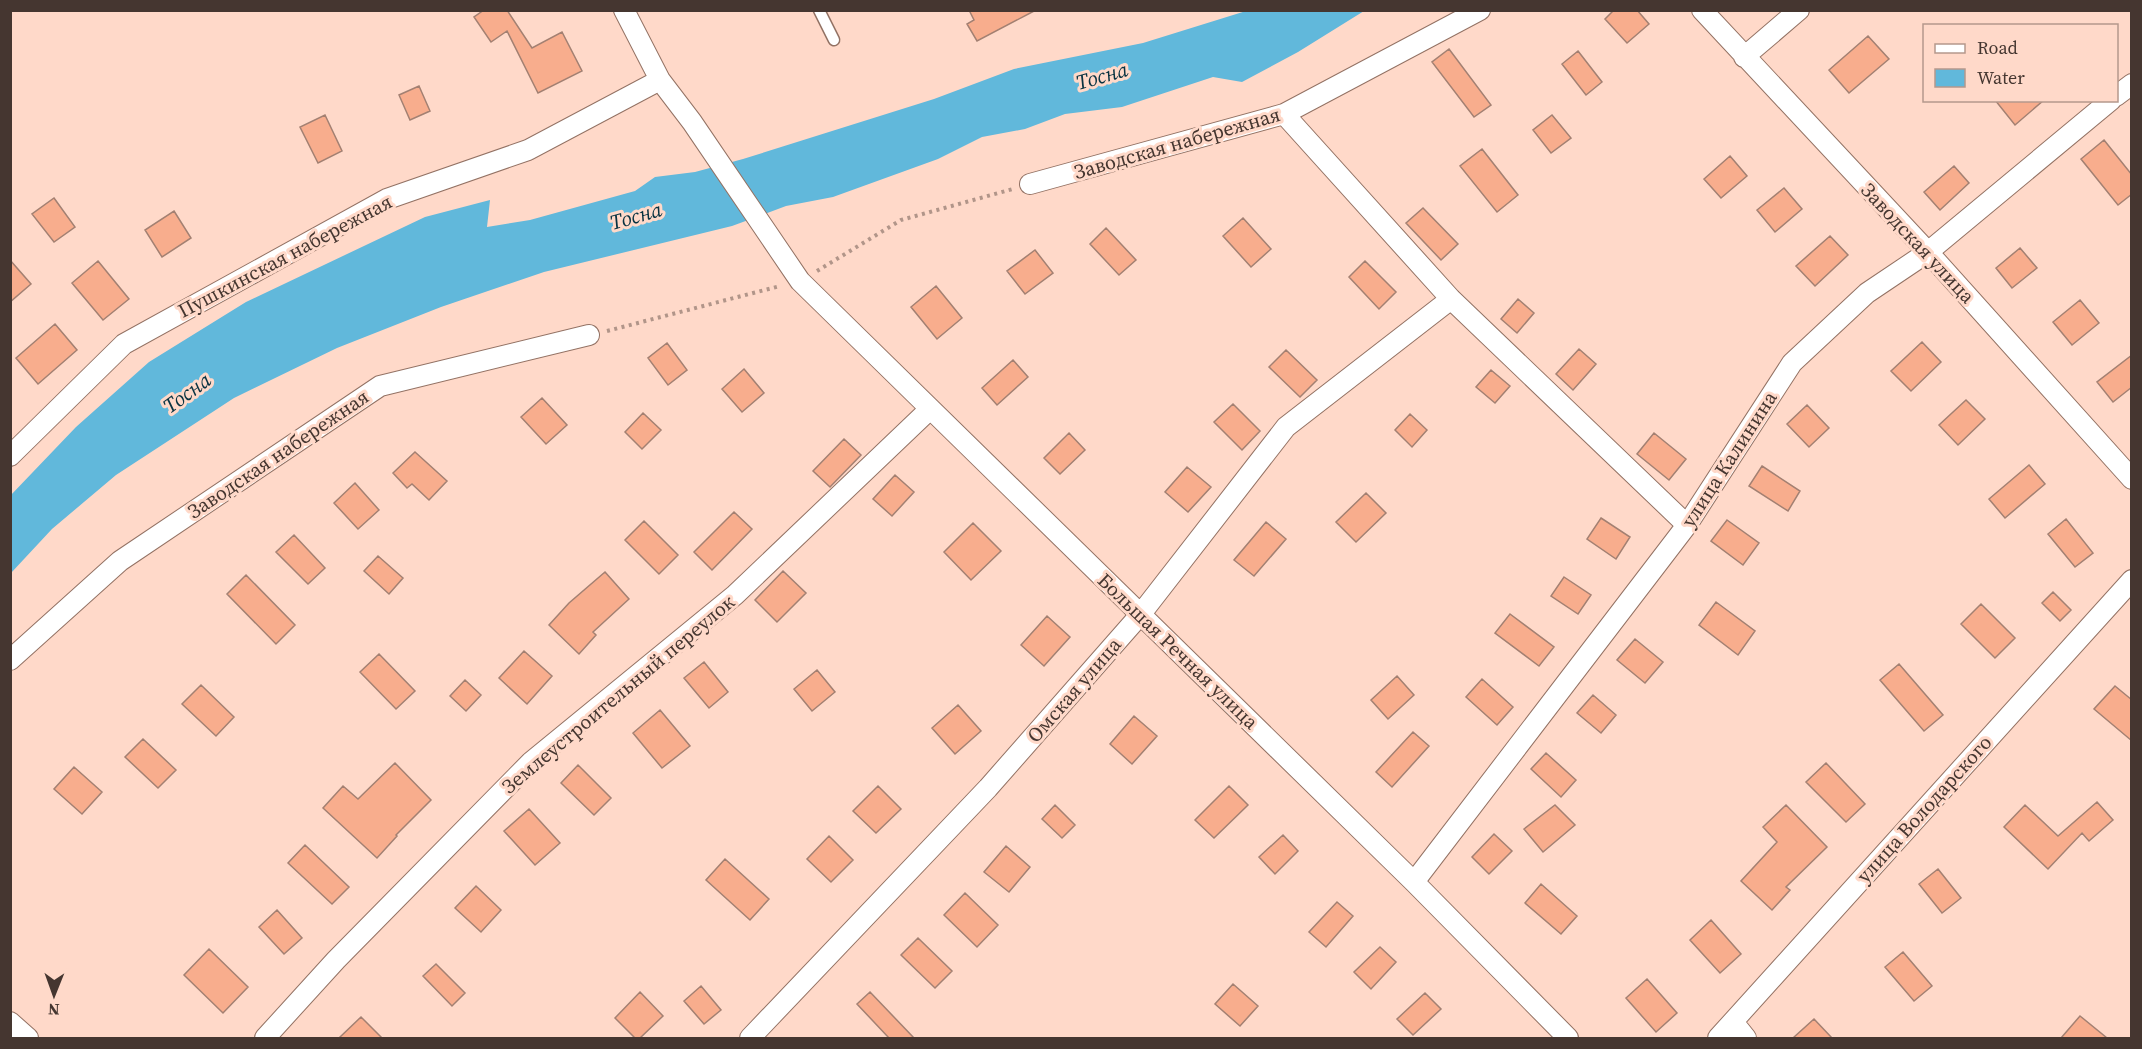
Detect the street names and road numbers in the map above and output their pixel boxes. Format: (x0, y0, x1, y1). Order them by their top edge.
street label: Заводская набережная (1070, 100, 1284, 186)
street label: Заводская улица (1855, 177, 1982, 310)
street label: Пушкинская набережная (173, 188, 397, 324)
street label: Заводская набережная (182, 383, 374, 525)
street label: улица Калинина (1674, 385, 1784, 532)
street label: Большая Речная улица (1091, 567, 1265, 736)
street label: Землеустроительный переулок (495, 588, 741, 800)
street label: Омская улица (1020, 631, 1128, 749)
street label: улица Володарского (1850, 729, 1998, 889)

